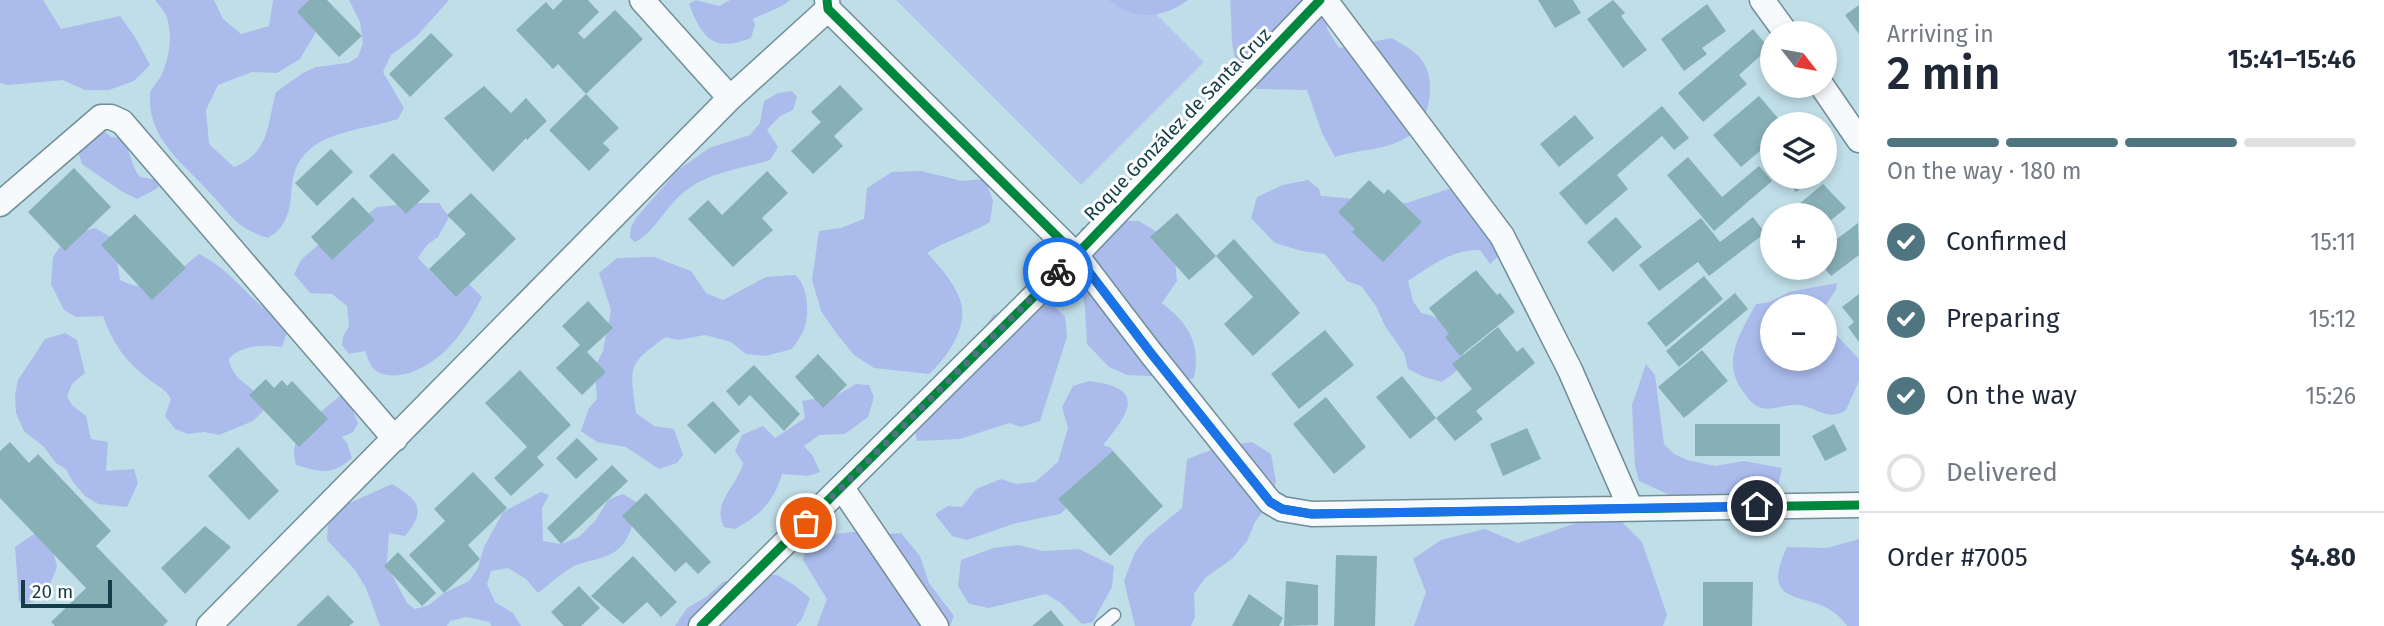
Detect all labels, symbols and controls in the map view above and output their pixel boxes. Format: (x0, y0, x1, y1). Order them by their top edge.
text: Arriving in (1887, 20, 1994, 48)
north arrow (1760, 21, 1838, 98)
map controls (1760, 21, 1837, 371)
street label: Roque González de Santa Cruz (1079, 23, 1276, 226)
text: 15:41–15:46 (2227, 44, 2356, 75)
text: 2 min (1887, 46, 2000, 101)
button: layers (1760, 112, 1837, 189)
text: On the way · 180 m (1887, 157, 2082, 185)
button: + (1760, 203, 1837, 280)
icon: check (1887, 223, 1925, 261)
text: Confirmed (1946, 226, 2067, 257)
text: 15:11 (2310, 228, 2356, 256)
courier (1023, 237, 1093, 307)
icon: bike (1039, 253, 1077, 291)
button: − (1760, 294, 1837, 371)
icon: check (1887, 300, 1925, 338)
text: Preparing (1946, 303, 2059, 334)
text: 15:12 (2309, 305, 2356, 333)
icon: check (1887, 377, 1925, 415)
text: On the way (1946, 380, 2077, 411)
text: 15:26 (2305, 382, 2356, 410)
text: Delivered (1946, 457, 2058, 488)
pin (1727, 476, 1787, 536)
icon: home (1738, 487, 1776, 525)
pin (776, 493, 836, 553)
icon: bag (787, 504, 825, 542)
text: Order #7005 (1887, 542, 2028, 573)
text: $4.80 (2290, 542, 2356, 573)
scale bar (21, 577, 112, 609)
text: 20 m (32, 580, 73, 603)

